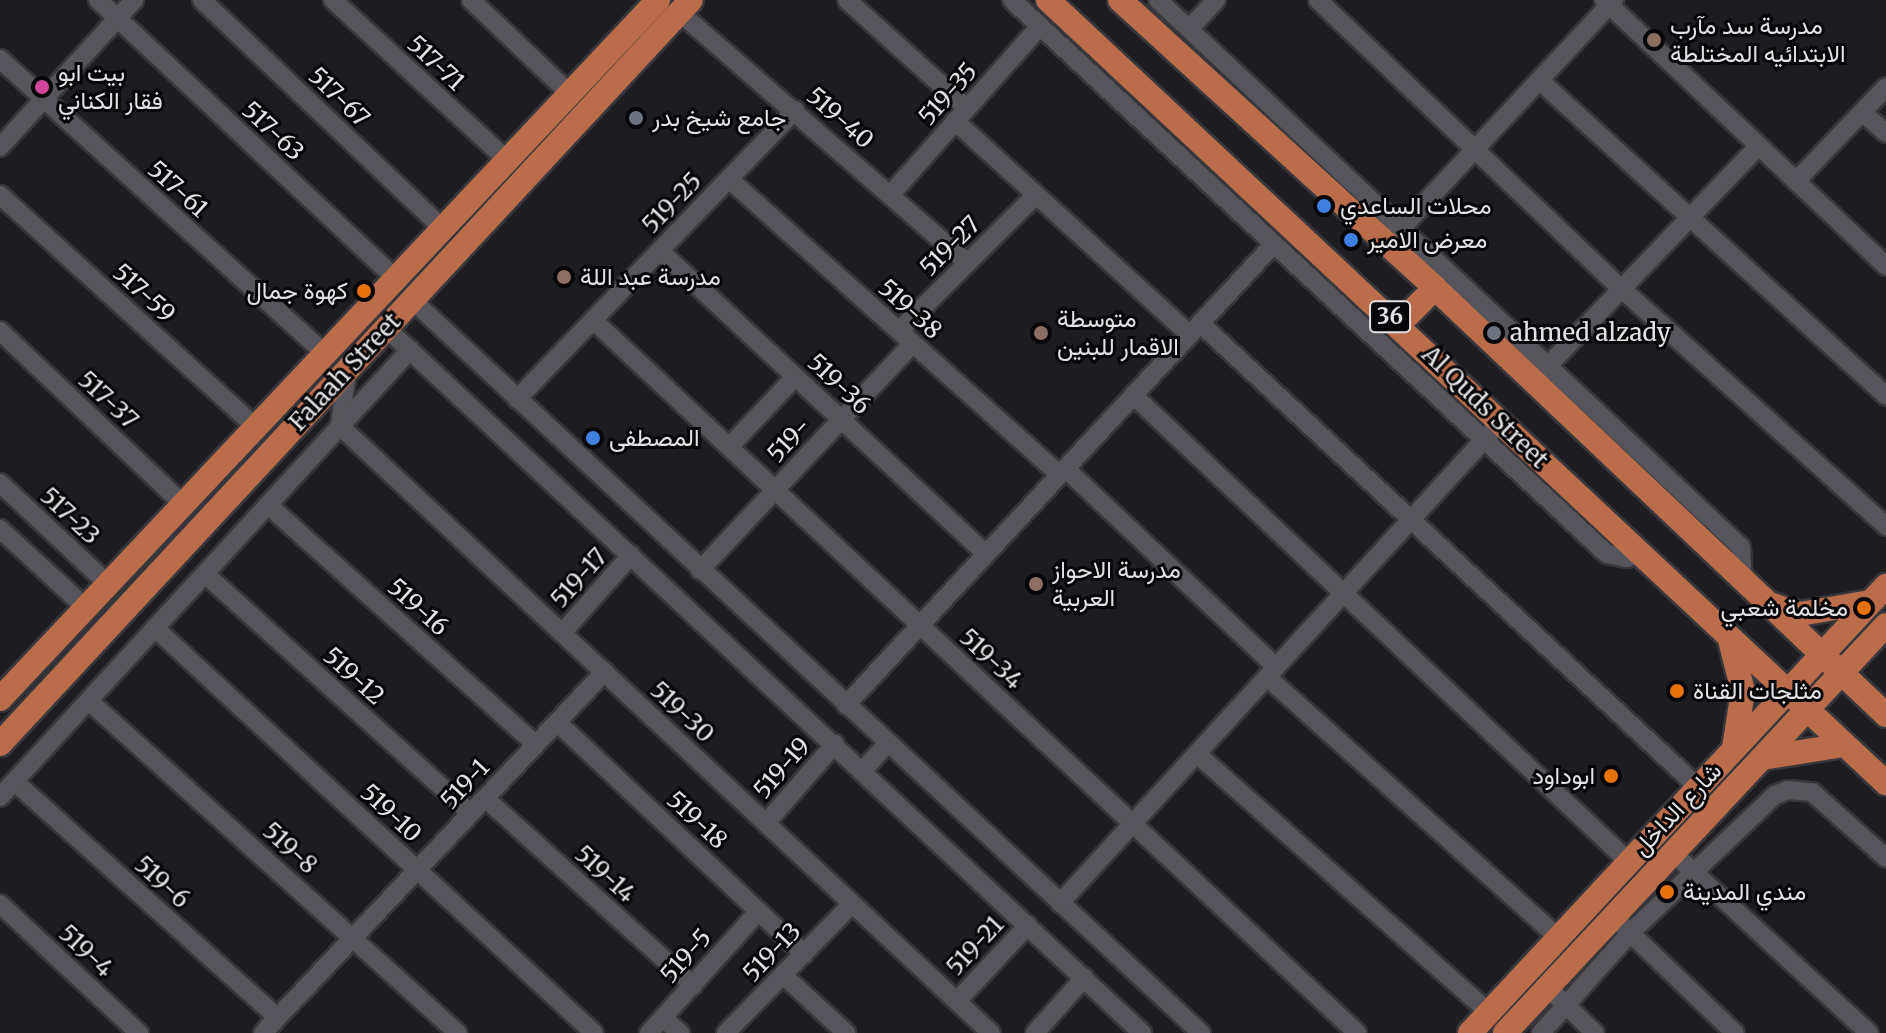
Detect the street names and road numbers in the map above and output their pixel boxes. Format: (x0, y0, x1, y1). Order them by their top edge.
street label: 517-71 (402, 30, 470, 96)
street label: 519-35 (913, 57, 983, 131)
street label: 517-67 (303, 61, 375, 133)
street label: 519-40 (801, 81, 879, 155)
street label: 517-63 (236, 95, 310, 167)
street label: 517-61 (142, 155, 214, 223)
street label: 519-25 (636, 167, 708, 239)
street label: 519-27 (914, 210, 986, 282)
street label: 517-59 (107, 258, 181, 328)
street label: 519-38 (872, 273, 948, 345)
road number: 36 (1368, 299, 1412, 335)
street label: Falaah Street (283, 307, 407, 437)
street label: Al Quds Street (1416, 340, 1554, 474)
street label: 519-36 (802, 348, 876, 420)
street label: 517-37 (72, 365, 144, 435)
street label: 519- (761, 412, 817, 468)
street label: 517-23 (34, 481, 106, 551)
street label: 519-17 (545, 542, 613, 614)
street label: 519-16 (382, 572, 454, 642)
street label: 519-34 (954, 623, 1028, 695)
street label: 519-12 (318, 641, 390, 711)
street label: 519-30 (644, 675, 720, 749)
street label: 519-19 (748, 732, 816, 804)
street label: 519-1 (435, 753, 495, 815)
street label: شارع الداخل (1627, 756, 1727, 862)
street label: 519-10 (355, 778, 427, 848)
street label: 519-18 (661, 785, 733, 855)
street label: 519-8 (257, 816, 323, 880)
street label: 519-14 (569, 839, 641, 909)
street label: 519-6 (129, 850, 195, 914)
street label: 519-21 (941, 911, 1009, 981)
street label: 519-13 (737, 917, 807, 987)
street label: 519-4 (53, 919, 119, 983)
street label: 519-5 (654, 923, 718, 989)

